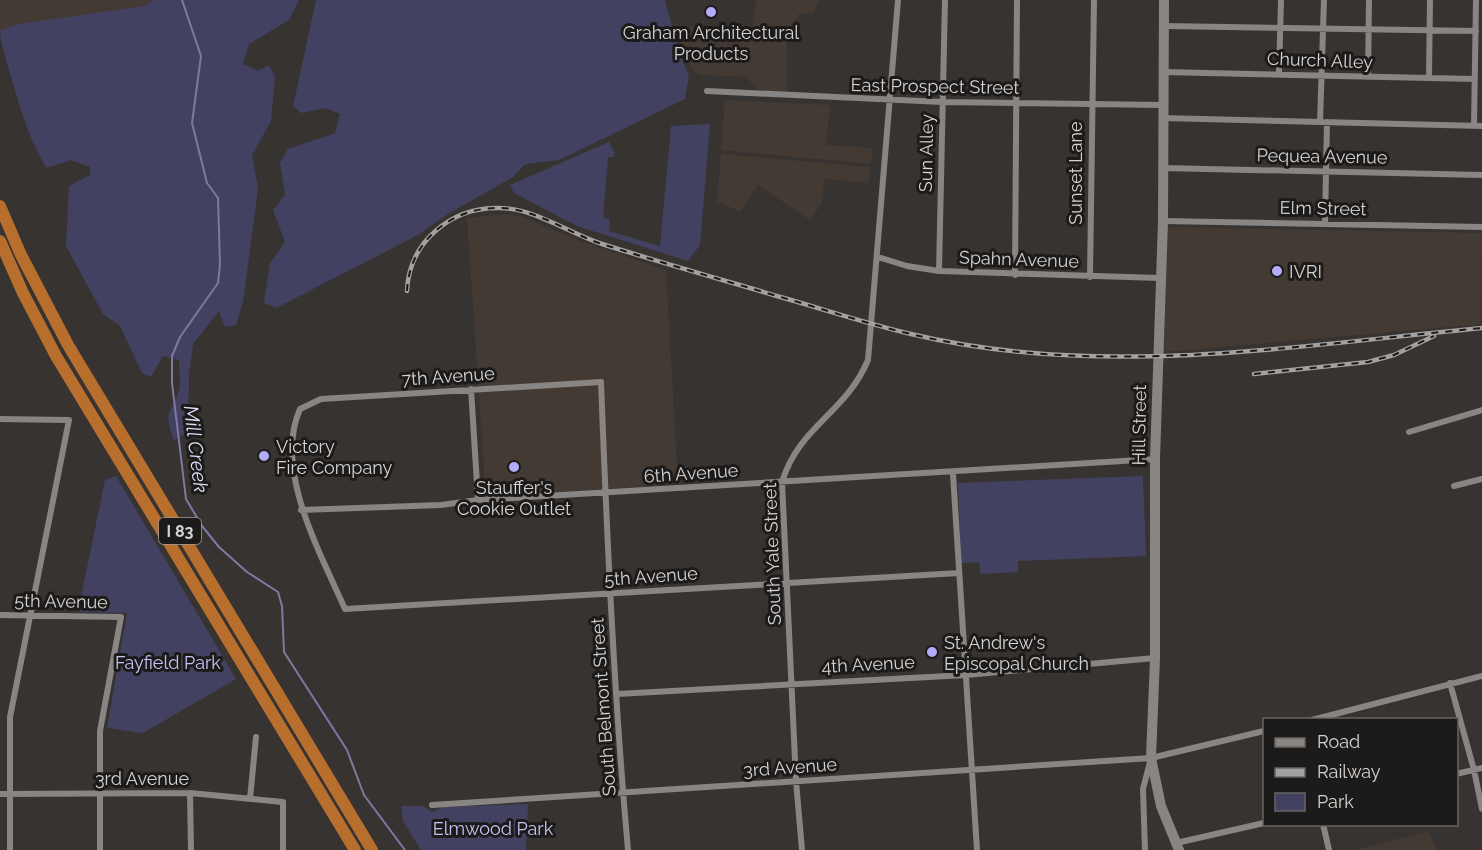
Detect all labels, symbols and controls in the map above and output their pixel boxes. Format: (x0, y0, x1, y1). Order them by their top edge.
marker: Graham Architectural Products (704, 5, 718, 19)
place label: Graham Architectural Products (623, 22, 799, 64)
street label: Church Alley (1267, 48, 1374, 72)
street label: East Prospect Street (850, 74, 1020, 98)
street label: Sun Alley (915, 114, 937, 192)
street label: Sunset Lane (1065, 121, 1086, 225)
street label: Pequea Avenue (1256, 144, 1388, 168)
street label: Elm Street (1279, 197, 1367, 219)
street label: Spahn Avenue (959, 246, 1080, 272)
place label: IVRI (1289, 261, 1322, 282)
marker: IVRI (1270, 264, 1284, 278)
street label: 7th Avenue (401, 362, 496, 390)
street label: Hill Street (1128, 384, 1150, 466)
water label: Mill Creek (179, 404, 213, 494)
place label: Victory Fire Company (276, 436, 393, 478)
marker: Victory Fire Company (257, 449, 271, 463)
street label: 6th Avenue (643, 459, 739, 487)
marker: Stauffer's Cookie Outlet (507, 460, 521, 474)
place label: Stauffer's Cookie Outlet (457, 477, 571, 519)
street label: South Yale Street (759, 482, 785, 626)
road number: I 83 (159, 518, 201, 544)
street label: 5th Avenue (604, 562, 699, 590)
street label: 5th Avenue (14, 590, 108, 612)
street label: South Belmont Street (586, 617, 620, 797)
place label: St. Andrew's Episcopal Church (944, 632, 1089, 674)
marker: St. Andrew's Episcopal Church (925, 645, 939, 659)
street label: 4th Avenue (821, 651, 916, 677)
park label: Fayfield Park (115, 652, 221, 673)
legend (1263, 718, 1458, 826)
text: Road (1317, 731, 1360, 752)
street label: 3rd Avenue (742, 753, 838, 781)
text: Railway (1317, 761, 1381, 782)
street label: 3rd Avenue (95, 768, 189, 789)
text: Park (1317, 791, 1354, 812)
park label: Elmwood Park (433, 818, 554, 839)

